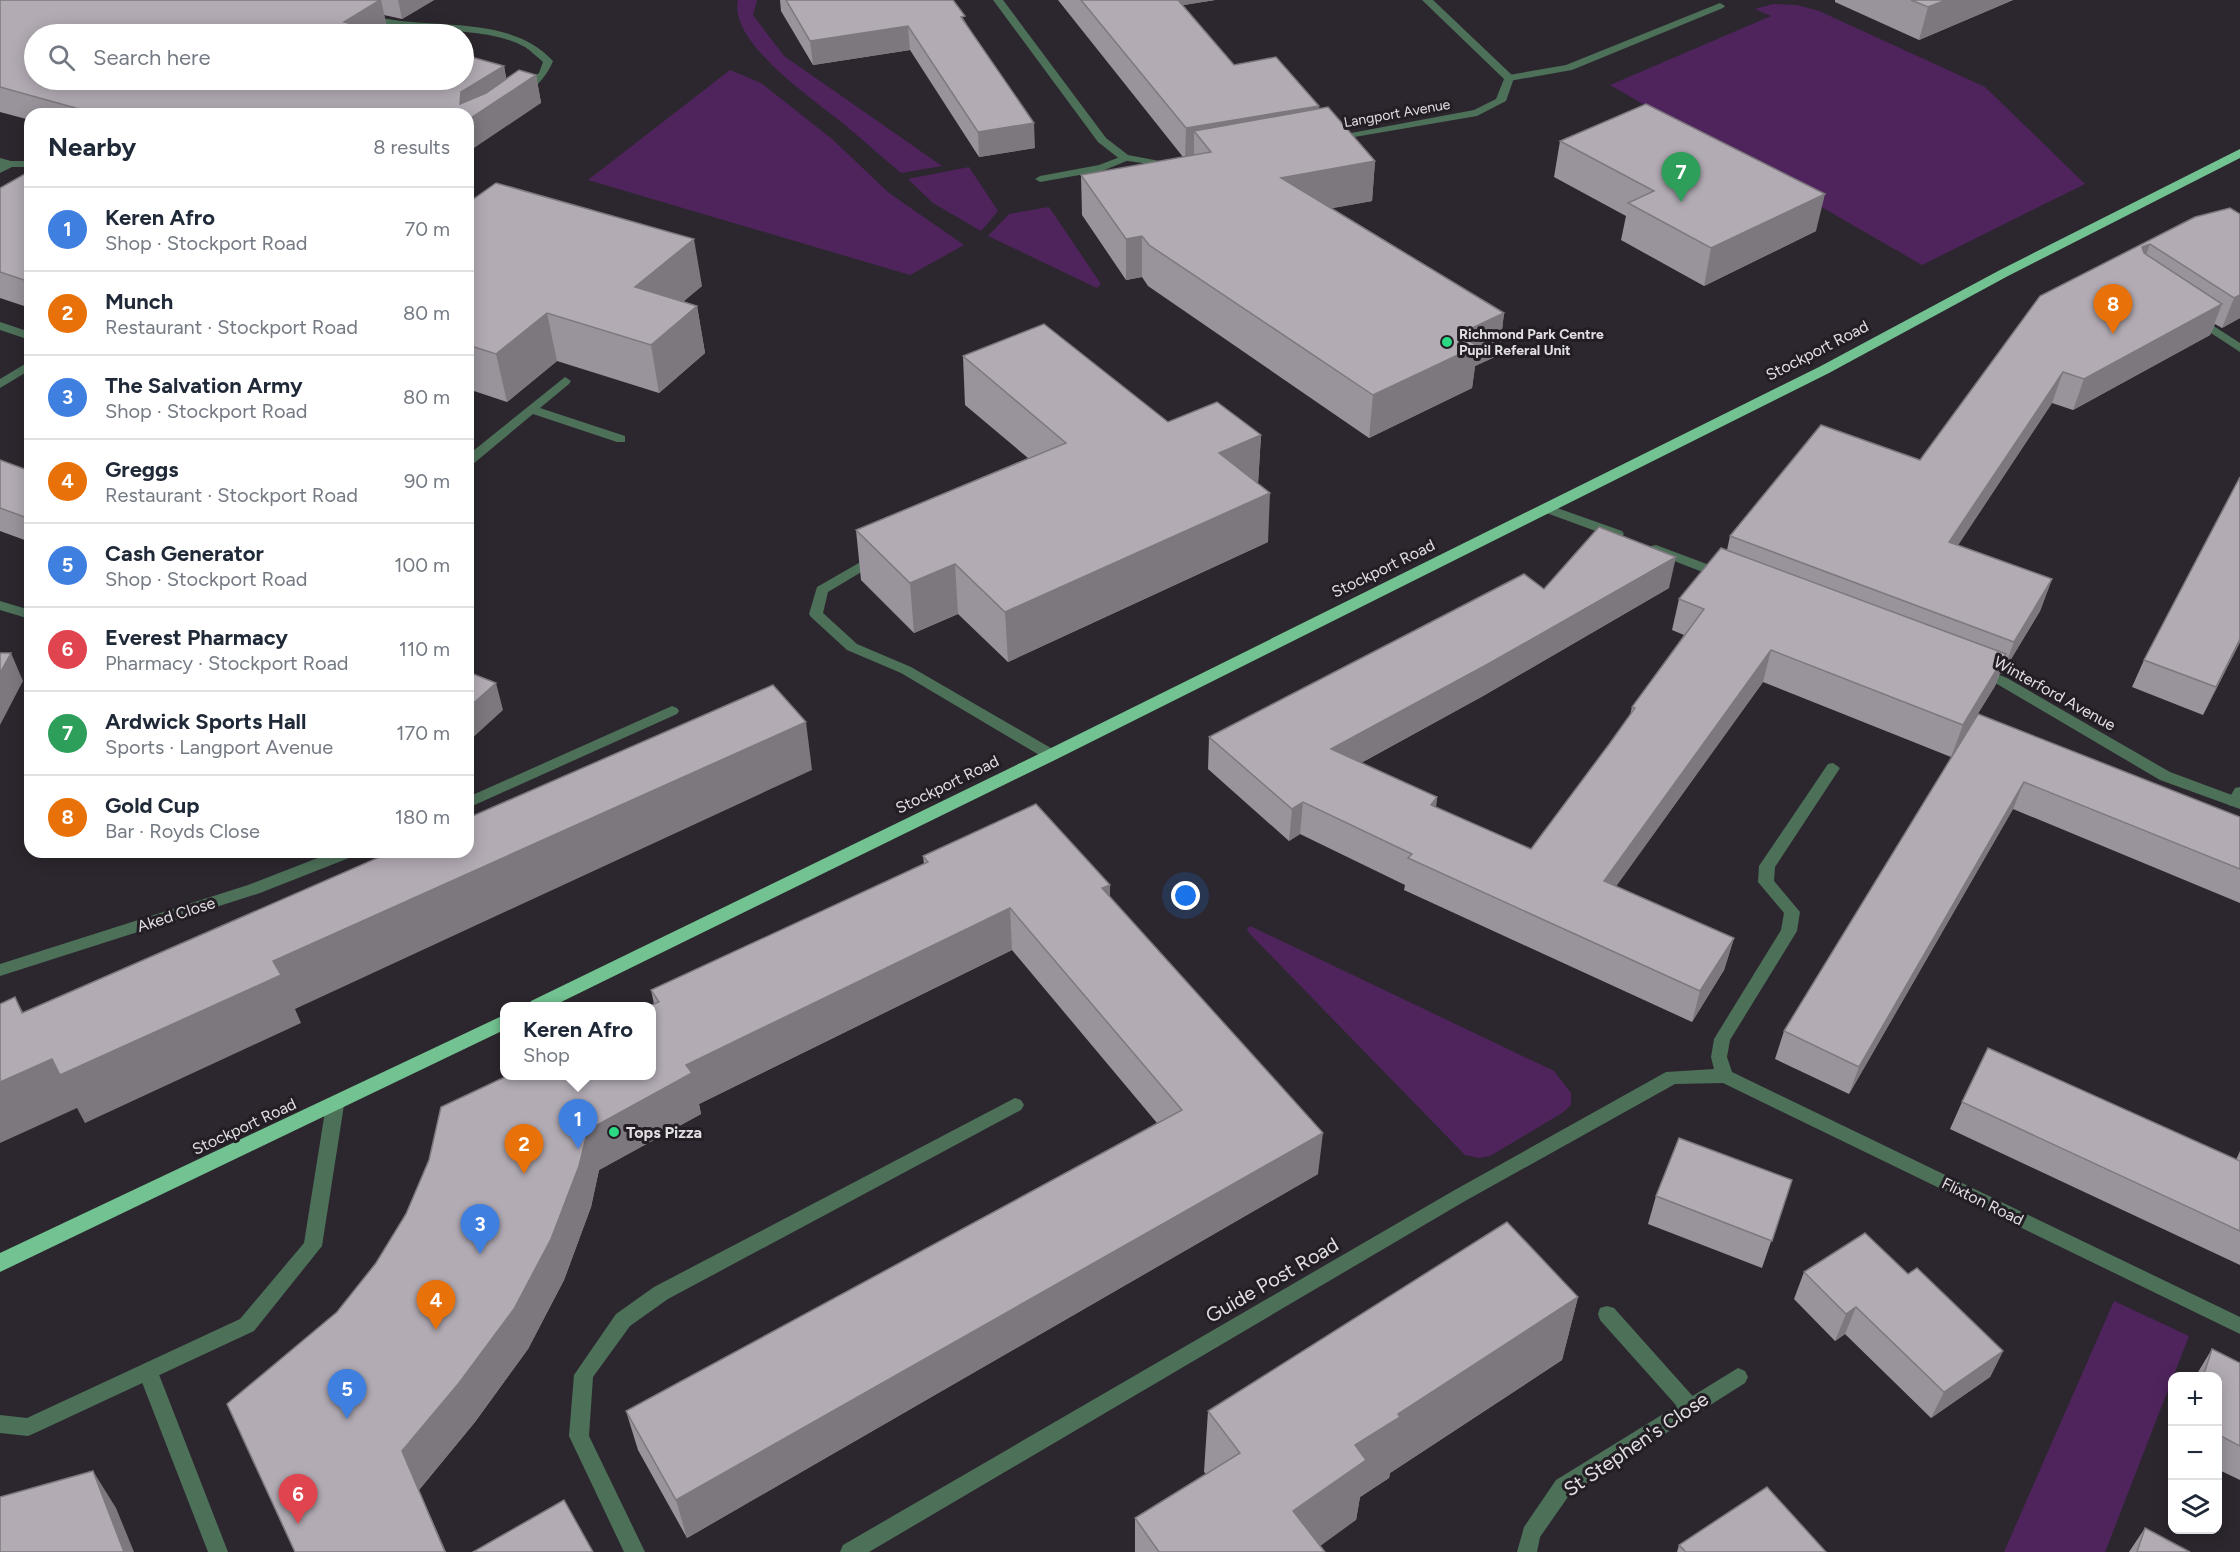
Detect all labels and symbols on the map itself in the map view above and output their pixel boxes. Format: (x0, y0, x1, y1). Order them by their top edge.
street label: Langport Avenue (1343, 96, 1452, 131)
pin: 7 (1662, 152, 1700, 202)
pin: 8 (2094, 284, 2132, 334)
street label: Stockport Road (1763, 316, 1872, 384)
place label: Richmond Park Centre Pupil Referal Unit (1459, 326, 1604, 359)
marker: Richmond Park Centre Pupil Referal Unit (1440, 335, 1454, 349)
street label: Stockport Road (1328, 535, 1438, 602)
street label: Winterford Avenue (1991, 652, 2119, 735)
street label: Stockport Road (892, 751, 1002, 818)
your location (1171, 881, 1200, 910)
street label: Aked Close (135, 893, 218, 936)
street label: Stockport Road (189, 1094, 299, 1159)
pin: 1 (558, 1100, 598, 1149)
place label: Tops Pizza (626, 1123, 702, 1142)
pin: 2 (504, 1124, 544, 1174)
marker: Tops Pizza (607, 1125, 621, 1139)
street label: Flixton Road (1939, 1174, 2027, 1229)
pin: 3 (460, 1204, 500, 1254)
street label: Guide Post Road (1201, 1232, 1343, 1328)
pin: 4 (416, 1280, 456, 1330)
pin: 5 (328, 1370, 366, 1419)
street label: St Stephen's Close (1559, 1387, 1713, 1501)
pin: 6 (278, 1474, 318, 1524)

